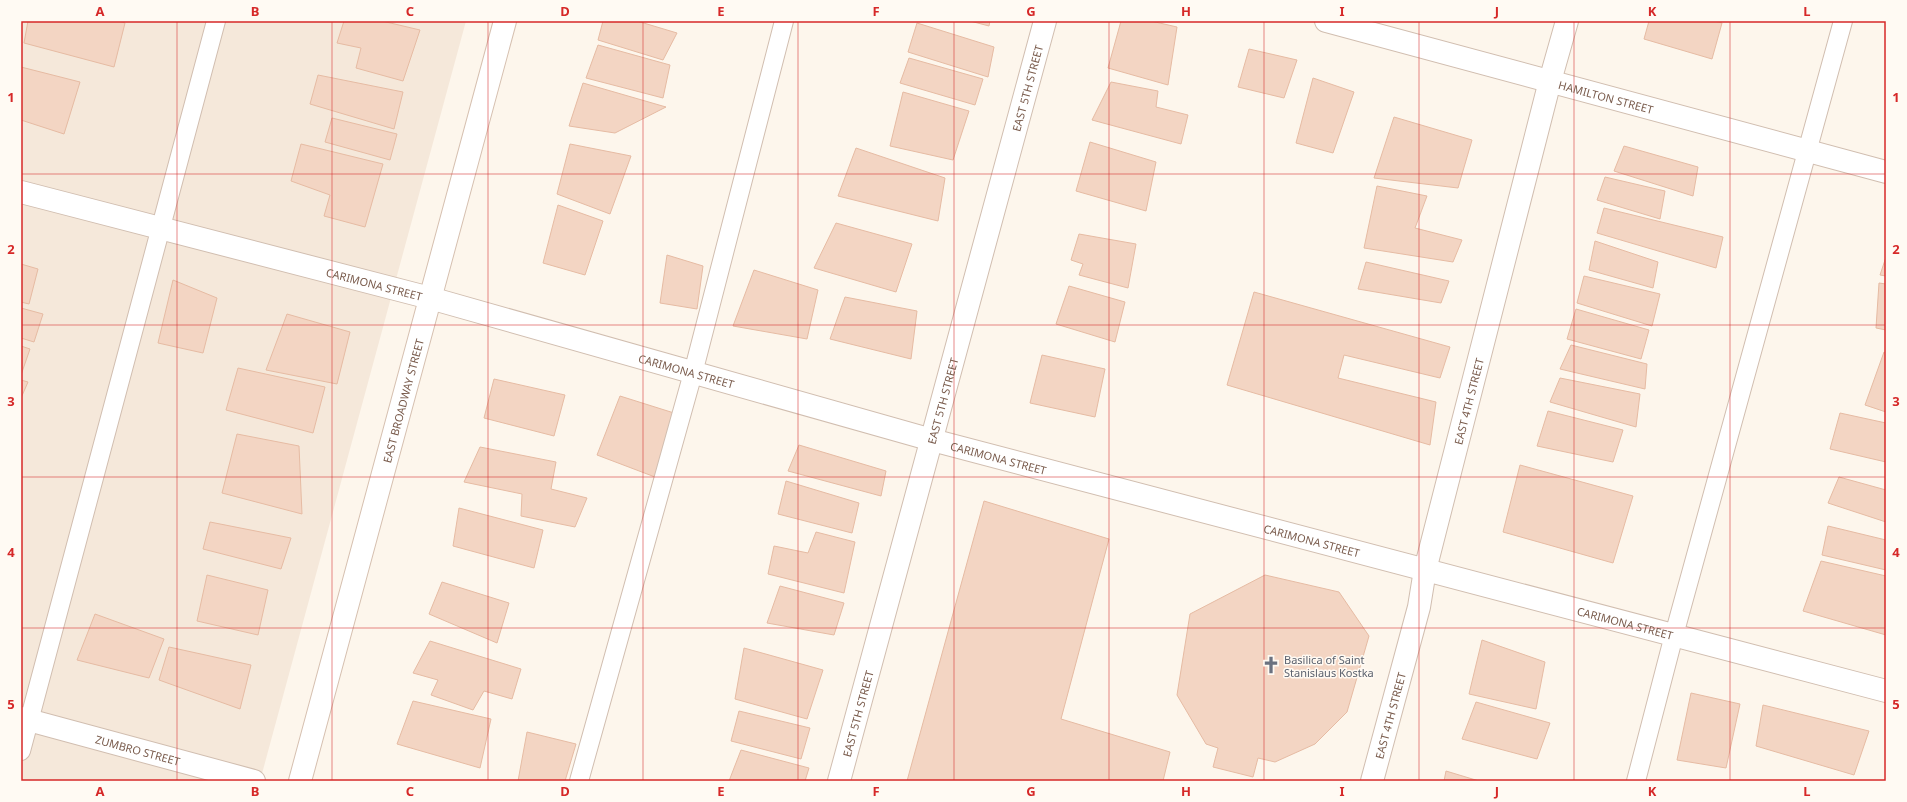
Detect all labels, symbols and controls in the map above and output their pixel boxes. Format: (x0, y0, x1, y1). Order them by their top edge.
text: A (96, 2, 105, 20)
text: B (251, 2, 259, 20)
text: C (406, 2, 414, 20)
text: D (560, 2, 570, 20)
text: E (717, 2, 725, 20)
text: F (872, 2, 880, 20)
text: G (1026, 2, 1036, 20)
text: H (1181, 2, 1191, 20)
text: I (1339, 2, 1345, 20)
text: J (1494, 2, 1499, 20)
text: K (1648, 2, 1657, 20)
text: L (1803, 2, 1811, 20)
street label: EAST 5TH STREET (1008, 43, 1046, 133)
street label: HAMILTON STREET (1557, 77, 1655, 116)
text: 1 (7, 88, 15, 106)
text: 1 (1892, 88, 1900, 106)
text: 2 (7, 240, 15, 258)
text: 2 (1892, 240, 1900, 258)
street label: CARIMONA STREET (325, 264, 424, 303)
street label: EAST BROADWAY STREET (379, 337, 427, 464)
street label: CARIMONA STREET (637, 350, 736, 391)
street label: EAST 5TH STREET (923, 356, 961, 446)
street label: EAST 4TH STREET (1450, 356, 1486, 446)
text: 3 (7, 392, 15, 410)
text: 3 (1892, 392, 1900, 410)
street label: CARIMONA STREET (949, 438, 1048, 477)
street label: CARIMONA STREET (1262, 520, 1362, 560)
text: 4 (7, 543, 15, 561)
text: 4 (1892, 543, 1900, 561)
street label: CARIMONA STREET (1576, 603, 1675, 642)
place label: Basilica of Saint Stanislaus Kostka (1284, 652, 1374, 680)
church icon: Basilica of Saint Stanislaus Kostka (1261, 655, 1281, 675)
street label: EAST 5TH STREET (838, 669, 876, 758)
street label: EAST 4TH STREET (1371, 670, 1409, 760)
text: 5 (7, 695, 15, 713)
text: 5 (1892, 695, 1900, 713)
street label: ZUMBRO STREET (94, 731, 182, 768)
text: A (96, 782, 105, 800)
text: B (251, 782, 259, 800)
text: C (406, 782, 414, 800)
text: D (560, 782, 570, 800)
text: E (717, 782, 725, 800)
text: F (872, 782, 880, 800)
text: G (1026, 782, 1036, 800)
text: H (1181, 782, 1191, 800)
text: I (1339, 782, 1345, 800)
text: J (1494, 782, 1499, 800)
text: K (1648, 782, 1657, 800)
text: L (1803, 782, 1811, 800)

